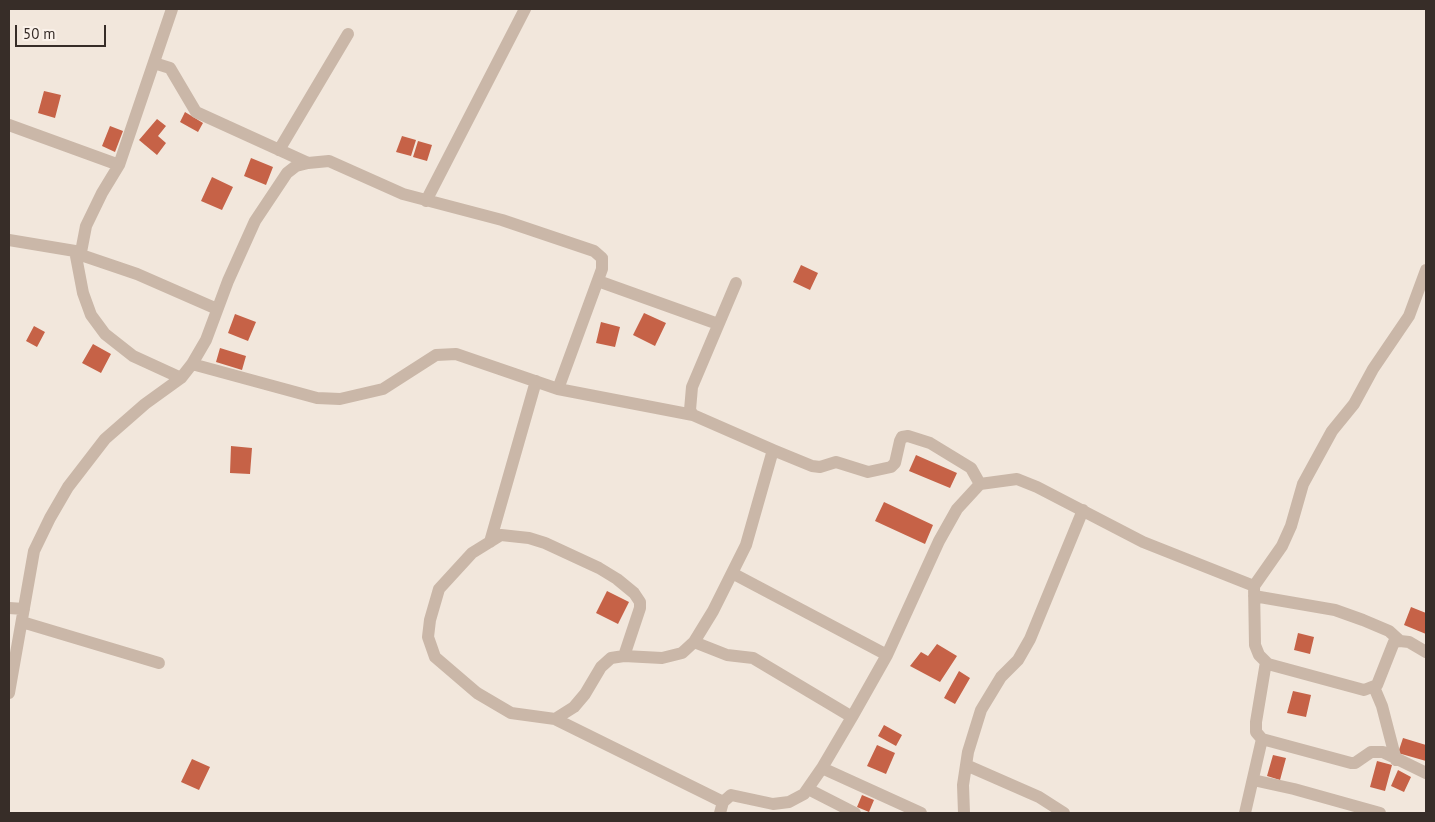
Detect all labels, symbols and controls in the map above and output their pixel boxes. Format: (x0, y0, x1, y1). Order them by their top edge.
scale bar (18, 15, 109, 47)
text: 50 m (23, 24, 56, 43)

